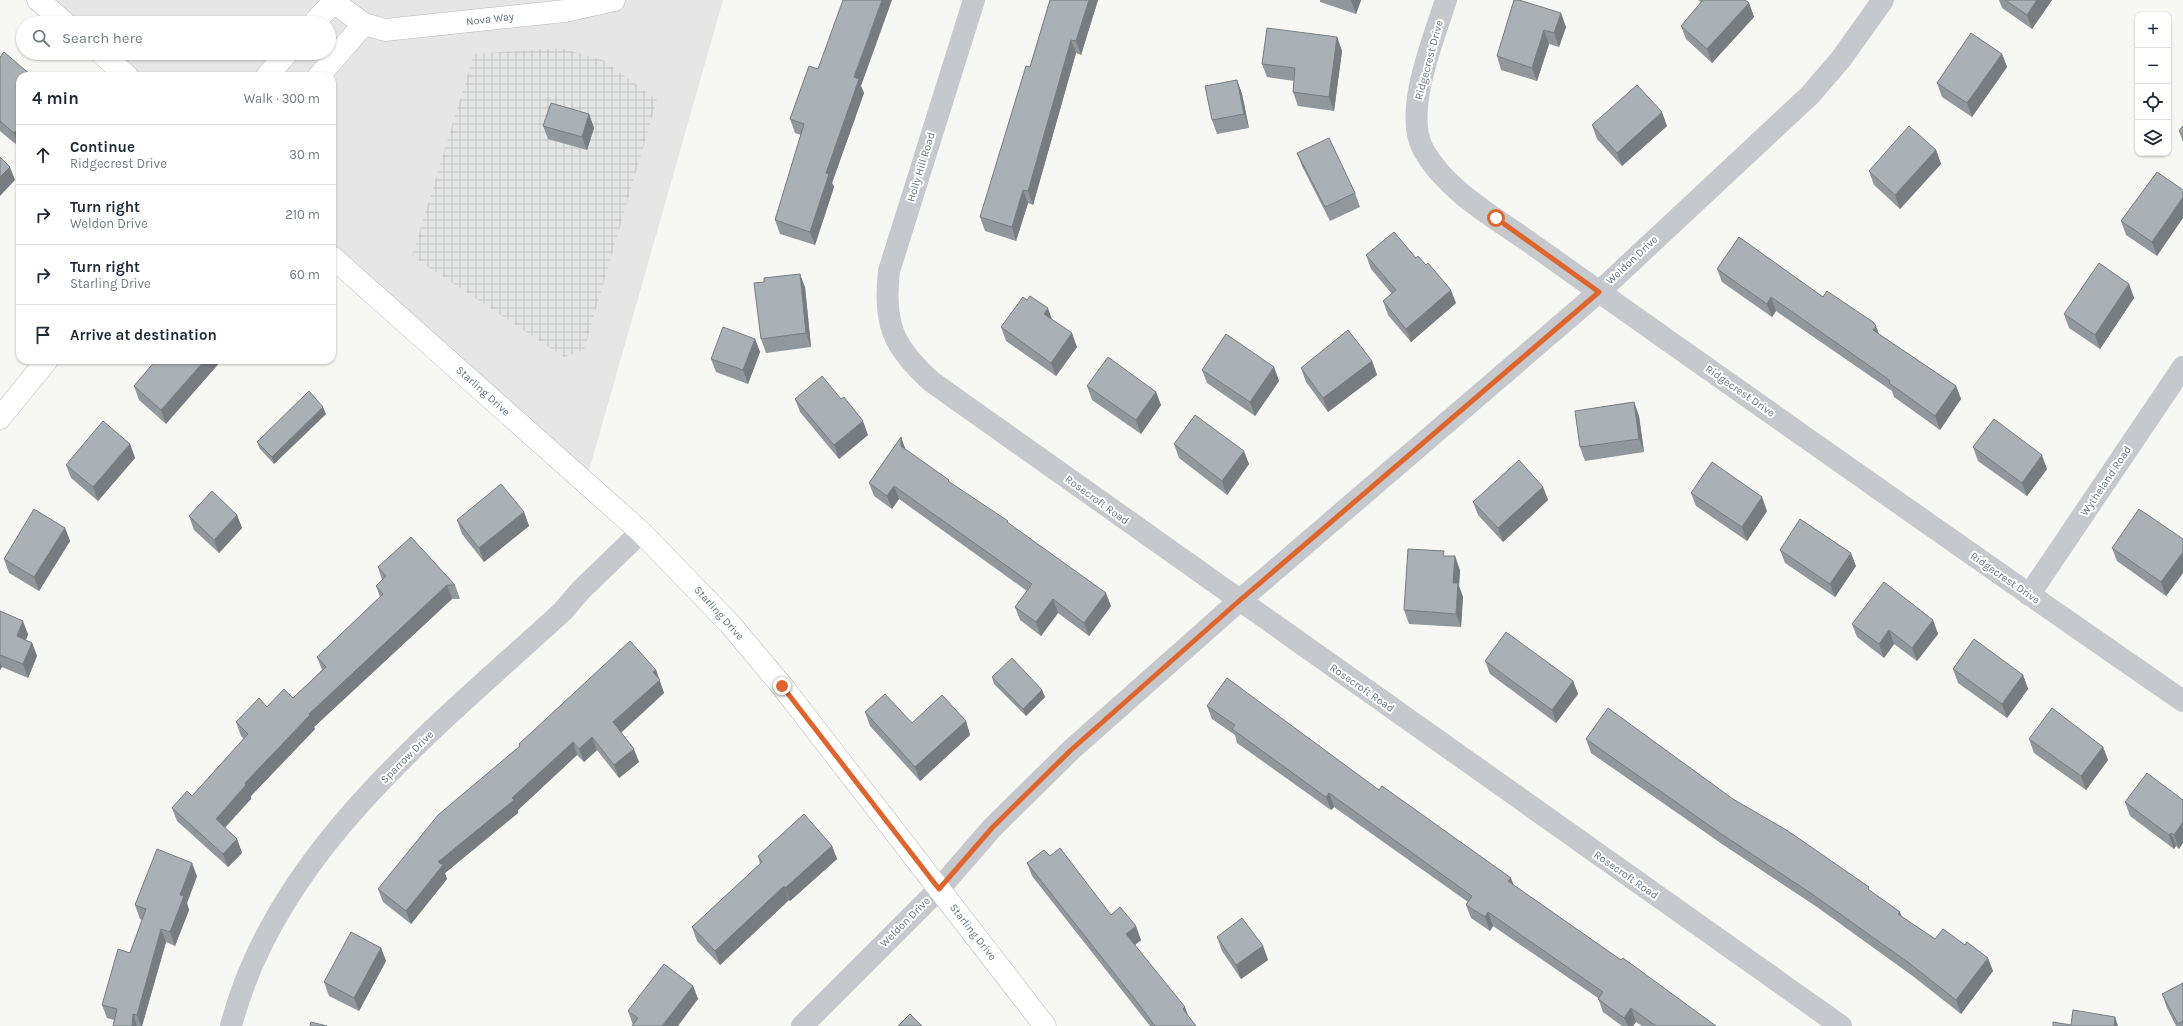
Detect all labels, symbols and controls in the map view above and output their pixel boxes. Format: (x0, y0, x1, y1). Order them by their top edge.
street label: Nova Way (465, 10, 515, 28)
map controls (2135, 12, 2171, 156)
button: + (2135, 12, 2171, 48)
search box (16, 16, 336, 60)
street label: Ridgecrest Drive (1412, 18, 1446, 101)
icon: search (30, 27, 52, 49)
text: Search here (62, 29, 143, 47)
button: − (2135, 48, 2171, 84)
button: locate (2135, 84, 2171, 120)
text: 4 min (32, 88, 79, 108)
text: Walk · 300 m (244, 91, 320, 106)
button: layers (2135, 120, 2171, 156)
street label: Holly Hill Road (904, 131, 938, 203)
text: Continue (70, 138, 135, 156)
icon: ahead (32, 144, 54, 166)
text: 30 m (289, 147, 320, 162)
text: Ridgecrest Drive (70, 156, 167, 171)
text: Turn right (70, 198, 140, 216)
icon: right (32, 204, 54, 226)
text: 210 m (285, 207, 320, 222)
route start (1487, 209, 1505, 227)
text: Weldon Drive (70, 216, 148, 231)
street label: Weldon Drive (1604, 233, 1661, 287)
text: Turn right (70, 258, 140, 276)
icon: right (32, 264, 54, 286)
text: 60 m (290, 267, 320, 282)
text: Starling Drive (70, 276, 151, 291)
icon: arrive (32, 324, 54, 346)
text: Arrive at destination (70, 326, 217, 344)
street label: Ridgecrest Drive (1703, 362, 1778, 420)
street label: Starling Drive (453, 363, 513, 419)
street label: Wytheland Road (2078, 444, 2134, 518)
street label: Rosecroft Road (1063, 472, 1131, 528)
street label: Ridgecrest Drive (1968, 549, 2043, 607)
street label: Starling Drive (691, 583, 747, 643)
street label: Rosecroft Road (1327, 661, 1397, 715)
route end (773, 677, 791, 695)
street label: Sparrow Drive (378, 728, 436, 786)
street label: Rosecroft Road (1591, 848, 1661, 902)
street label: Weldon Drive (877, 894, 933, 950)
street label: Starling Drive (947, 901, 999, 963)

